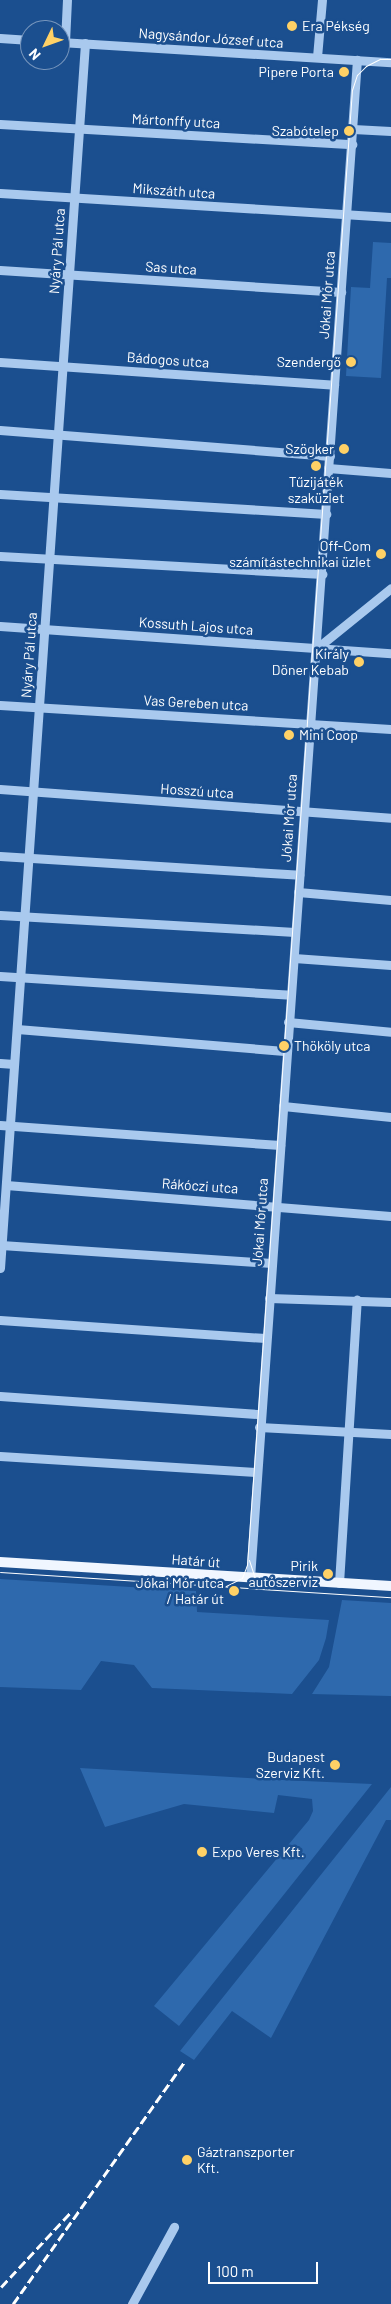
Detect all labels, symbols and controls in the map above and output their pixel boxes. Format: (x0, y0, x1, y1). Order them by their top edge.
place label: Era Pékség (302, 18, 370, 34)
north arrow (20, 20, 70, 70)
marker: Era Pékség (286, 20, 298, 32)
street label: Nagysándor József utca (138, 25, 284, 51)
text: N (25, 46, 44, 64)
place label: Pipere Porta (259, 64, 334, 80)
marker: Pipere Porta (338, 66, 350, 78)
street label: Mártonffy utca (131, 110, 221, 132)
place label: Szabótelep (272, 123, 339, 139)
marker: Szabótelep (343, 125, 355, 137)
street label: Mikszáth utca (132, 180, 216, 202)
street label: Nyáry Pál utca (46, 208, 68, 294)
street label: Jókai Mór utca (316, 250, 338, 340)
street label: Sas utca (145, 258, 197, 278)
street label: Bádogos utca (126, 349, 210, 371)
place label: Szendergő (277, 354, 341, 370)
marker: Szendergő (345, 356, 357, 368)
place label: Szögker (285, 441, 334, 457)
marker: Szögker (338, 443, 350, 455)
marker: Tűzijáték szaküzlet (310, 460, 322, 472)
place label: Tűzijáték szaküzlet (288, 474, 344, 507)
place label: Off-Com számítástechnikai üzlet (229, 538, 371, 570)
marker: Off-Com számítástechnikai üzlet (375, 548, 387, 560)
street label: Nyáry Pál utca (18, 612, 40, 698)
street label: Kossuth Lajos utca (138, 614, 254, 638)
place label: Király Döner Kebab (272, 646, 349, 679)
marker: Király Döner Kebab (353, 656, 365, 668)
street label: Vas Gereben utca (143, 692, 249, 714)
place label: Mini Coop (299, 727, 358, 743)
marker: Mini Coop (283, 729, 295, 741)
street label: Jókai Mór utca (278, 773, 300, 863)
street label: Hosszú utca (160, 780, 234, 802)
place label: Thököly utca (294, 1038, 370, 1054)
marker: Thököly utca (278, 1040, 290, 1052)
street label: Rákóczi utca (161, 1175, 239, 1197)
street label: Jókai Mór utca (249, 1177, 271, 1267)
street label: Határ út (171, 1551, 221, 1571)
place label: Pirik autószerviz (249, 1558, 318, 1590)
marker: Pirik autószerviz (322, 1568, 334, 1580)
place label: Jókai Mór utca / Határ út (136, 1575, 224, 1608)
marker: Jókai Mór utca / Határ út (228, 1585, 240, 1597)
place label: Budapest Szerviz Kft. (256, 1749, 325, 1781)
marker: Budapest Szerviz Kft. (329, 1759, 341, 1771)
place label: Expo Veres Kft. (212, 1844, 305, 1860)
marker: Expo Veres Kft. (196, 1846, 208, 1858)
place label: Gáztranszporter Kft. (197, 2144, 295, 2176)
marker: Gáztranszporter Kft. (181, 2154, 193, 2166)
scale bar (211, 2252, 321, 2284)
text: 100 m (216, 2262, 254, 2280)

